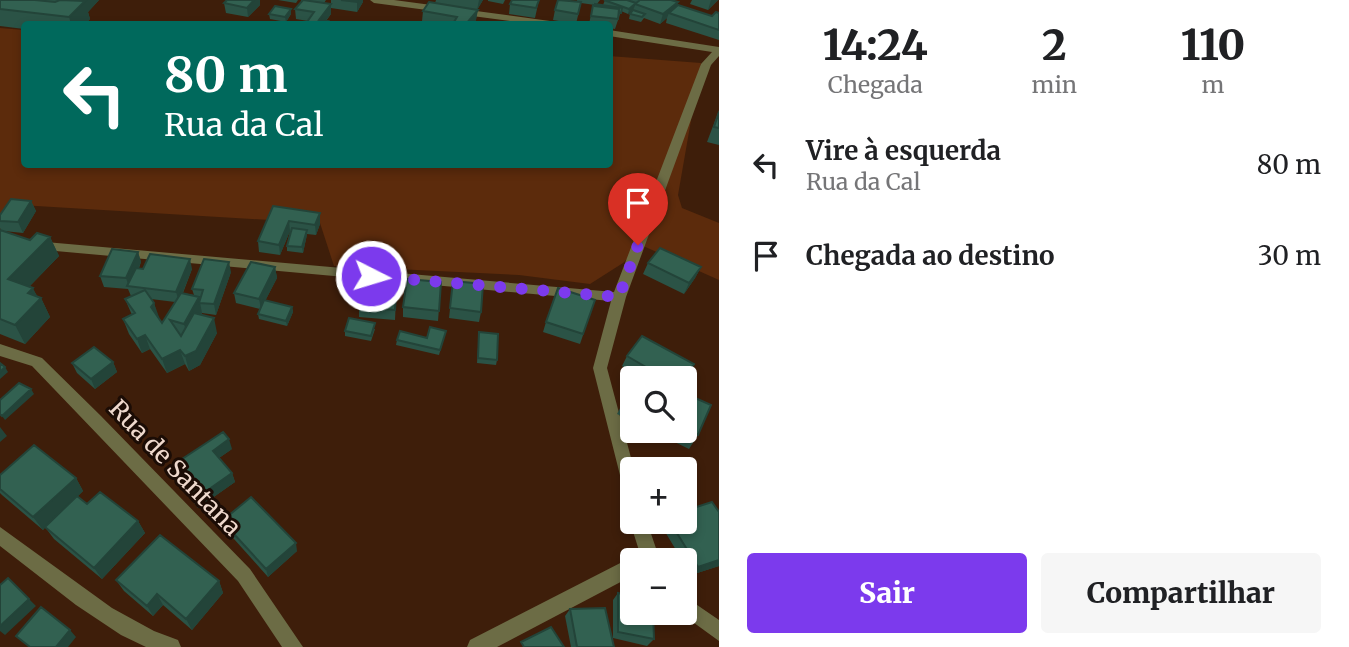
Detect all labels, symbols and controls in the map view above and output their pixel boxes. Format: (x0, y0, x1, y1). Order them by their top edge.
text: 14:24 (823, 19, 928, 71)
text: 2 (1042, 19, 1067, 71)
text: 110 (1181, 19, 1245, 71)
text: 80 m (164, 44, 287, 105)
icon: left (49, 49, 140, 140)
text: Chegada (828, 70, 923, 99)
text: min (1032, 70, 1077, 99)
text: m (1202, 70, 1224, 99)
text: Rua da Cal (164, 105, 323, 145)
text: Vire à esquerda (806, 134, 1001, 167)
icon: left (747, 146, 785, 184)
text: 80 m (1257, 148, 1321, 181)
text: Rua da Cal (806, 167, 921, 196)
pin (608, 173, 668, 245)
icon: arrive (619, 184, 657, 222)
icon: arrive (747, 237, 785, 275)
position arrow (334, 239, 408, 313)
text: Chegada ao destino (806, 239, 1055, 272)
text: 30 m (1258, 239, 1321, 272)
map controls (620, 366, 697, 625)
button: search (620, 366, 697, 443)
street label: Rua de Santana (103, 393, 248, 542)
button: + (620, 457, 697, 534)
button: − (620, 548, 697, 625)
button: Sair (747, 553, 1027, 633)
button: Compartilhar (1041, 553, 1321, 633)

